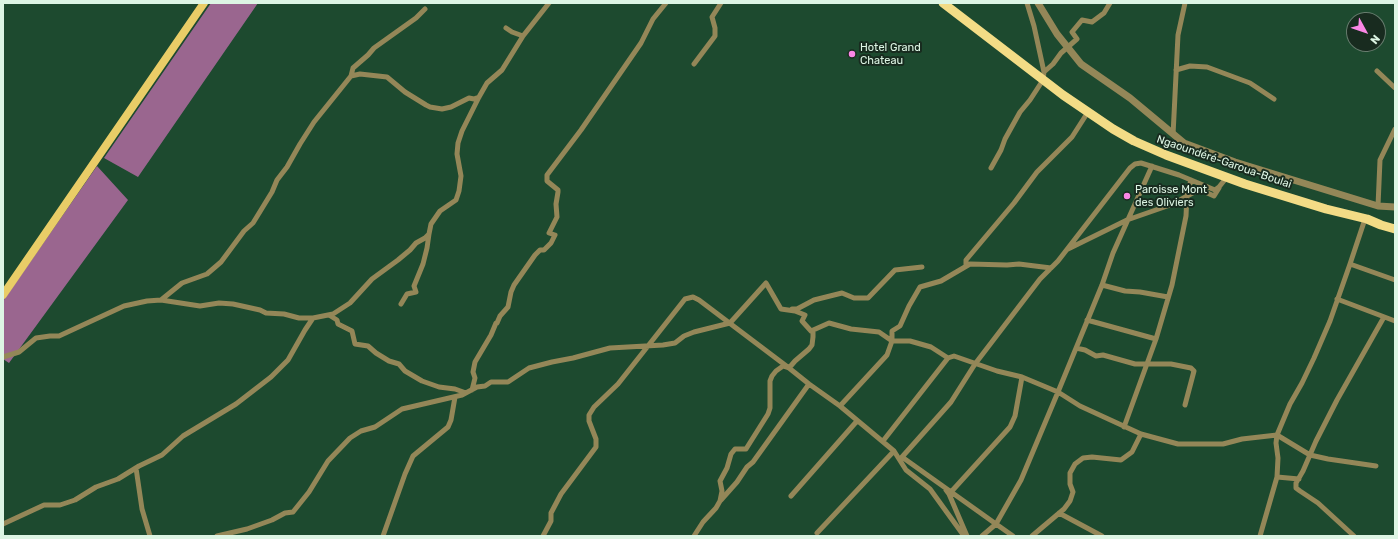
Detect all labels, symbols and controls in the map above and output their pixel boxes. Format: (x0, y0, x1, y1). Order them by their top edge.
north arrow (1346, 12, 1386, 52)
text: N (1367, 32, 1382, 47)
place label: Hotel Grand Chateau (860, 41, 921, 67)
marker: Hotel Grand Chateau (847, 49, 857, 59)
street label: Ngaoundéré-Garoua-Boulai (1155, 133, 1293, 191)
place label: Paroisse Mont des Oliviers (1135, 183, 1207, 209)
marker: Paroisse Mont des Oliviers (1122, 191, 1132, 201)

